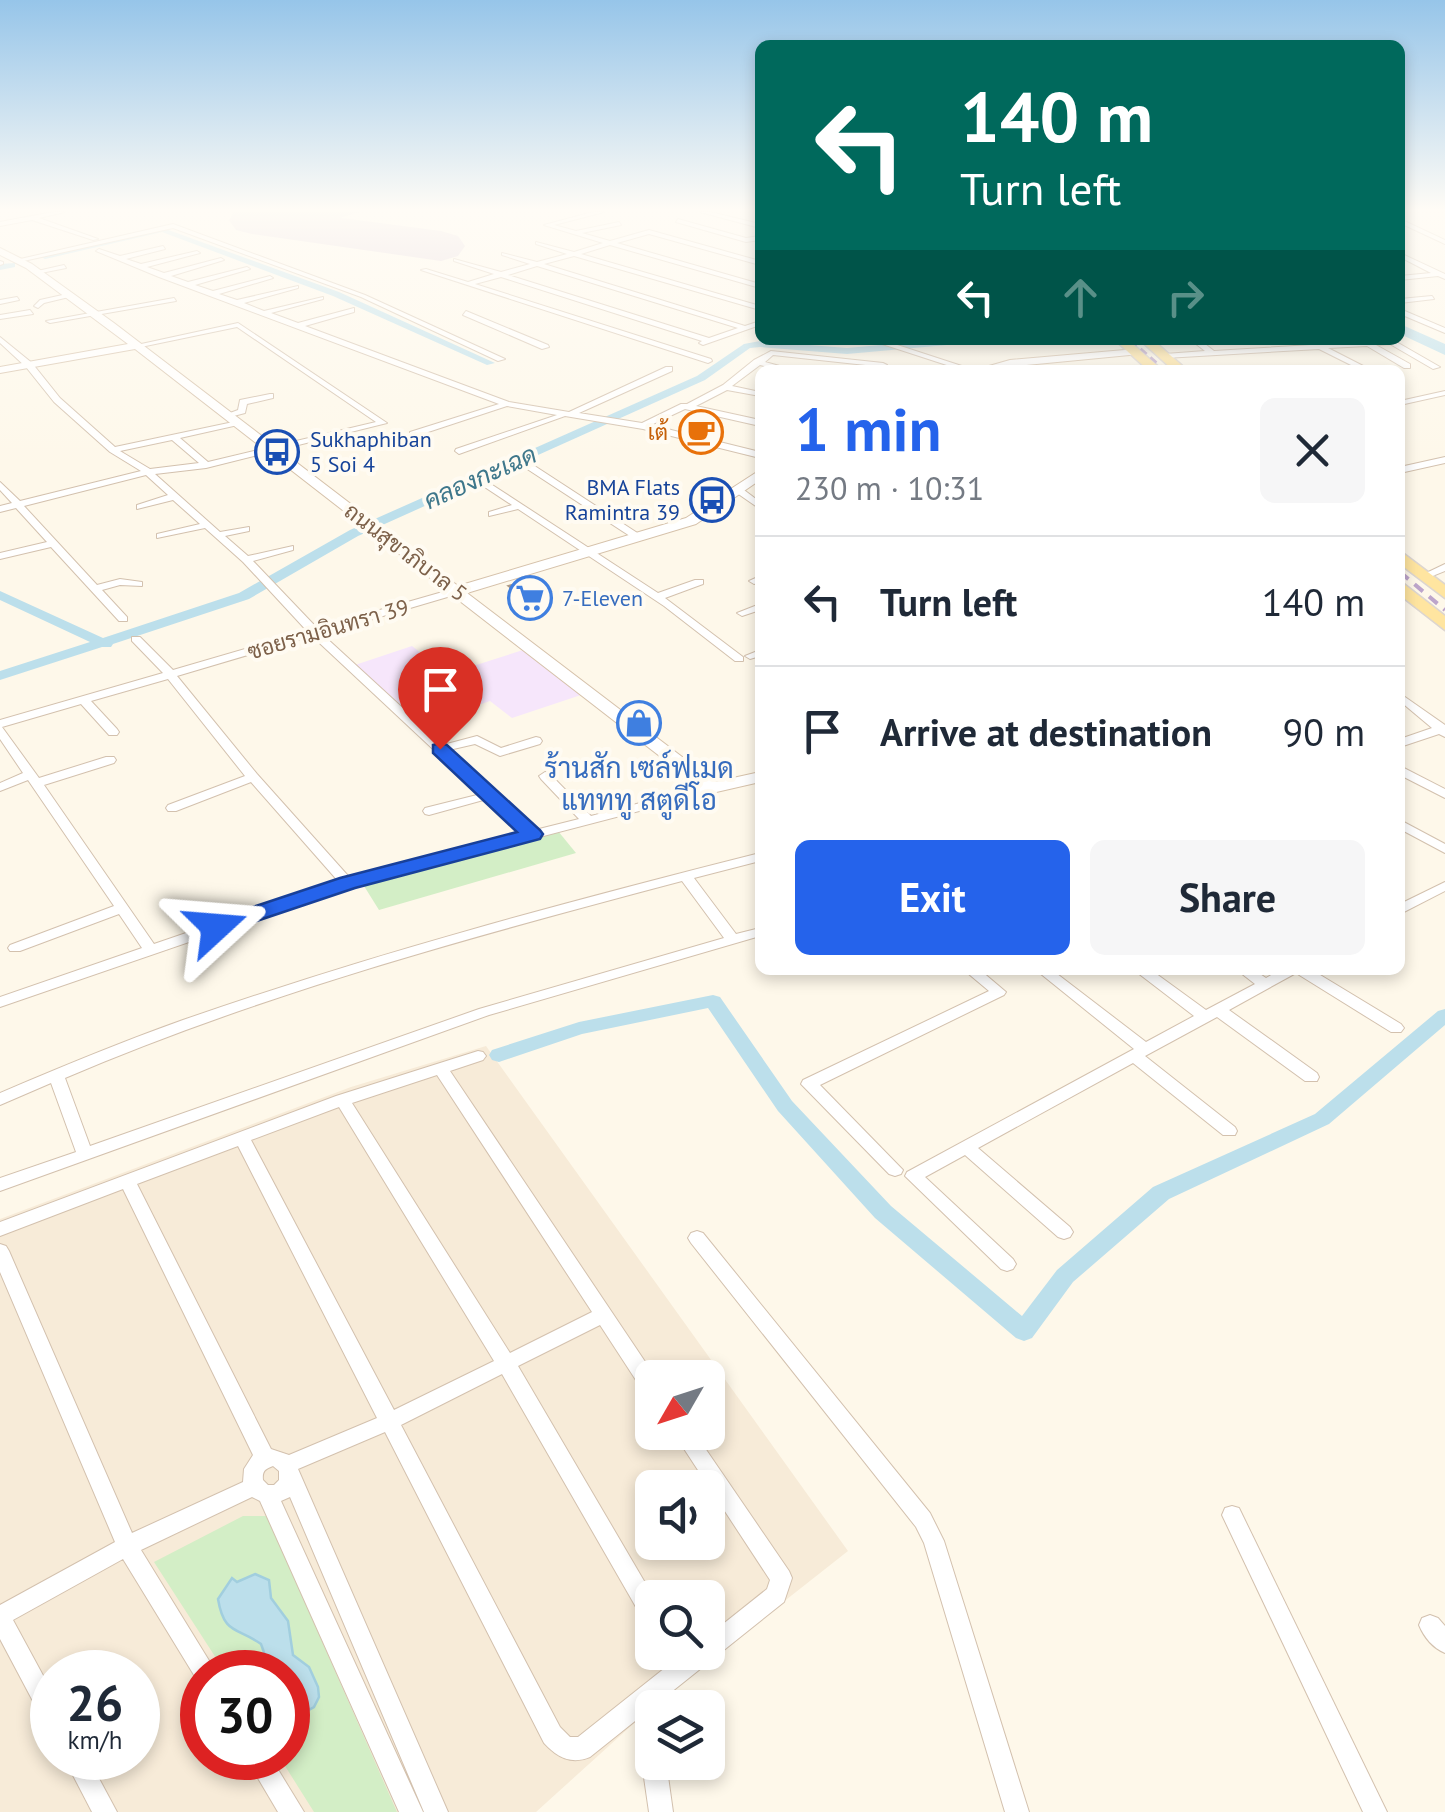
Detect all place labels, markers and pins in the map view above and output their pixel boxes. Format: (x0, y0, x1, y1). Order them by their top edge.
cafe icon: เต้ (678, 409, 724, 455)
place label: เต้ (648, 418, 669, 446)
place label: Sukhaphiban 5 Soi 4 (310, 425, 432, 478)
bus stop icon: Sukhaphiban 5 Soi 4 (254, 429, 300, 475)
place label: BMA Flats Ramintra 39 (565, 473, 680, 526)
bus stop icon: BMA Flats Ramintra 39 (689, 477, 735, 523)
supermarket icon: 7-Eleven (507, 575, 553, 621)
place label: 7-Eleven (562, 584, 643, 612)
pin (398, 647, 483, 750)
shop icon: ร้านสัก เซล์ฟเมด แทททู สตูดีโอ (616, 700, 662, 746)
place label: ร้านสัก เซล์ฟเมด แทททู สตูดีโอ (544, 749, 734, 820)

